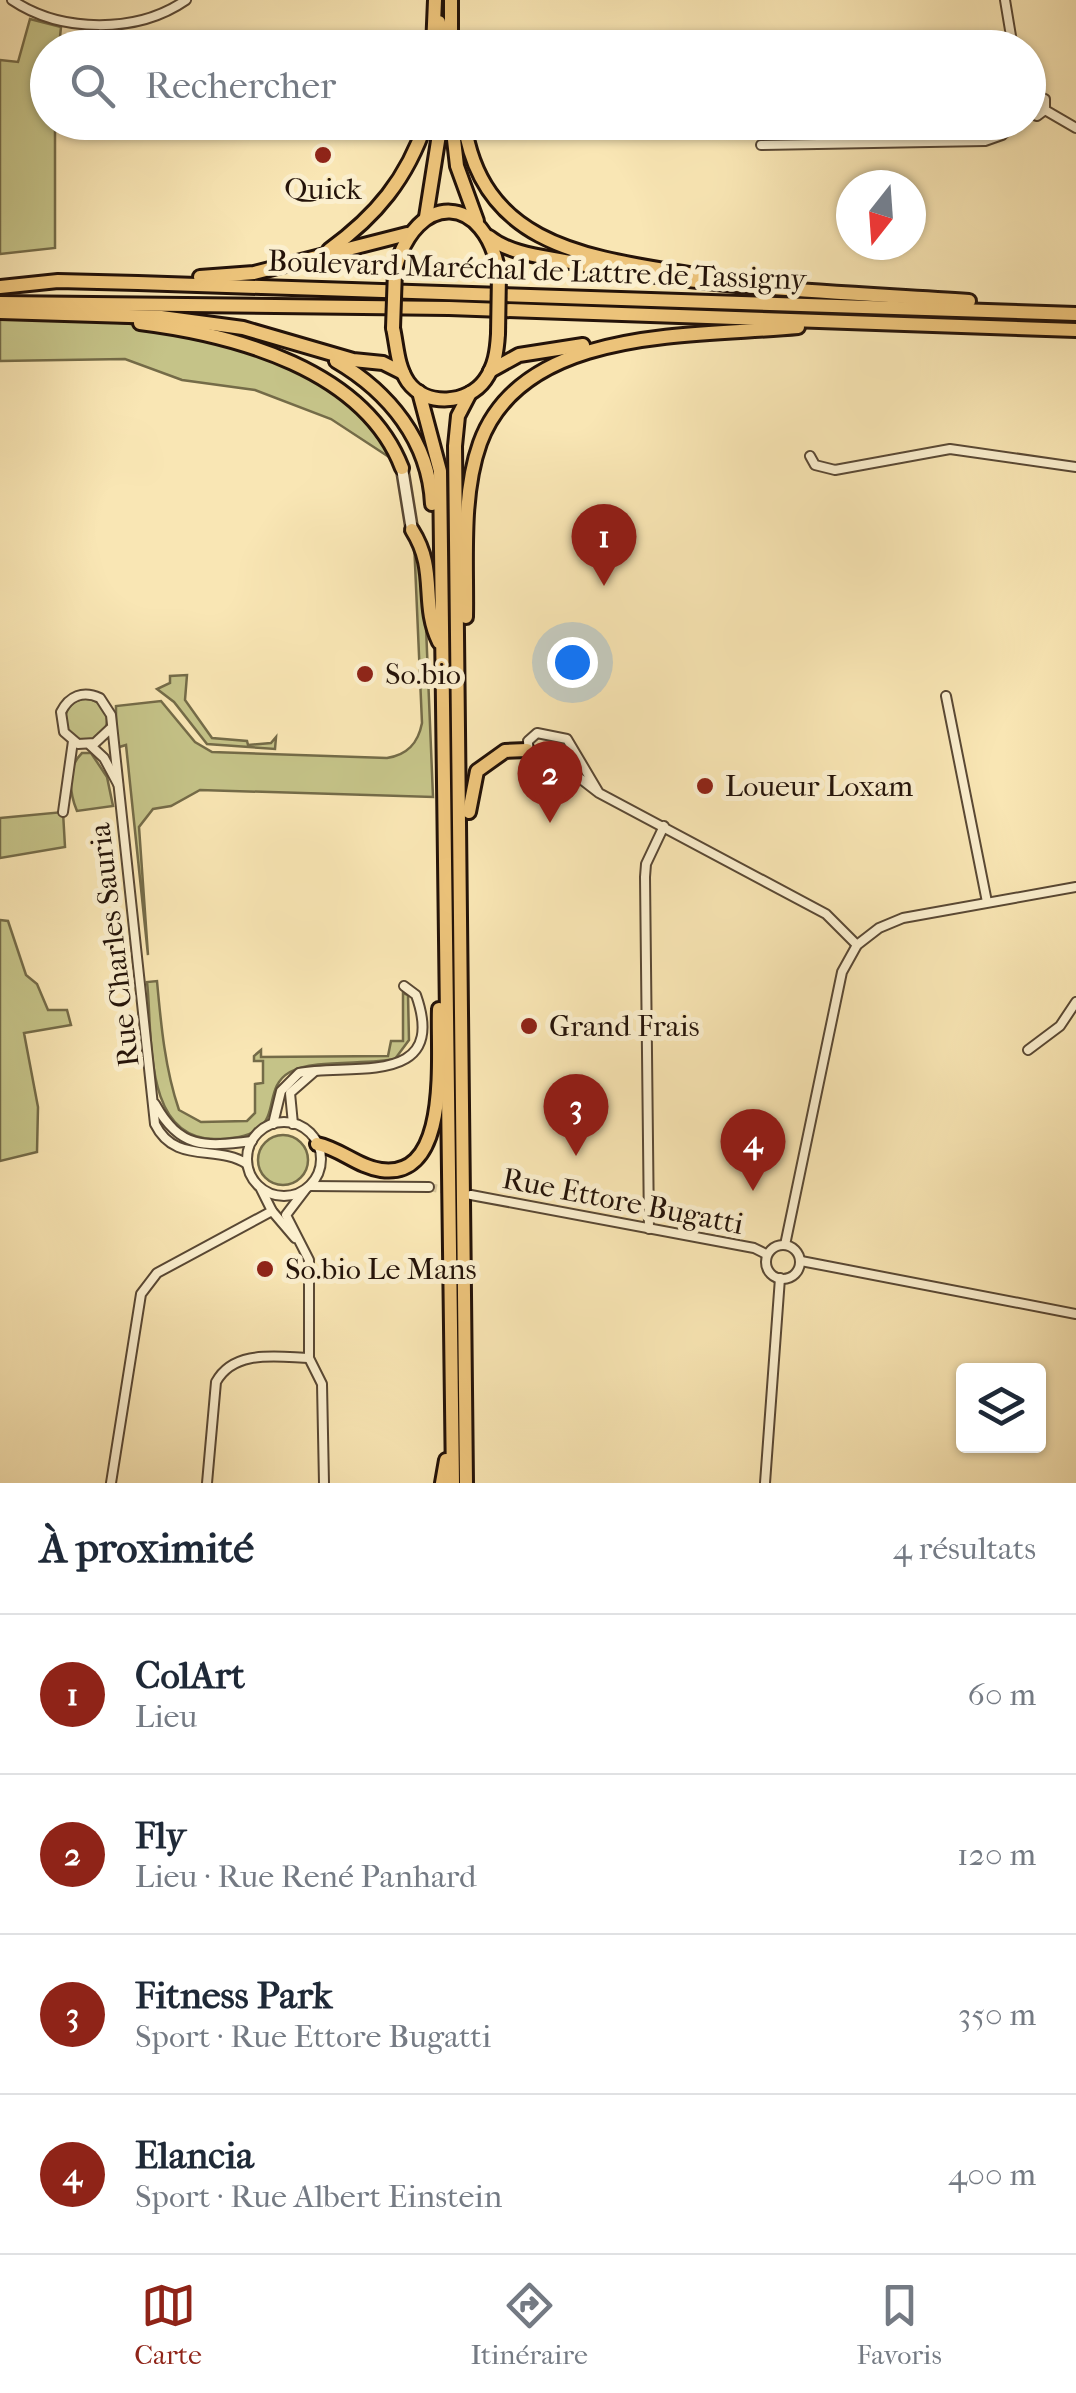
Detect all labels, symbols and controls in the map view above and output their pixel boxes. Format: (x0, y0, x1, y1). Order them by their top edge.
search box (30, 30, 1046, 140)
icon: search (65, 58, 120, 113)
text: Rechercher (145, 63, 336, 108)
marker: Quick (312, 144, 334, 166)
north arrow (836, 170, 926, 260)
place label: Quick (284, 172, 362, 207)
street label: Boulevard Maréchal de Lattre de Tassigny (267, 244, 808, 297)
pin: 1 (572, 504, 636, 586)
your location (547, 637, 598, 688)
place label: So.bio (385, 657, 461, 692)
marker: So.bio (354, 663, 376, 685)
pin: 2 (518, 740, 582, 823)
place label: Loueur Loxam (725, 769, 913, 804)
marker: Loueur Loxam (694, 775, 716, 797)
street label: Rue Charles Sauria (82, 820, 147, 1069)
place label: Grand Frais (549, 1009, 700, 1044)
marker: Grand Frais (518, 1015, 540, 1037)
pin: 3 (544, 1074, 608, 1156)
pin: 4 (720, 1108, 786, 1191)
street label: Rue Ettore Bugatti (499, 1161, 746, 1242)
place label: So.bio Le Mans (285, 1252, 477, 1287)
marker: So.bio Le Mans (254, 1258, 276, 1280)
map controls (956, 1363, 1046, 1453)
button: layers (956, 1363, 1046, 1453)
text: À proximité (40, 1524, 254, 1573)
text: 4 résultats (893, 1530, 1036, 1567)
text: ColArt (135, 1653, 245, 1698)
text: 1 (67, 1676, 78, 1713)
text: 60 m (968, 1676, 1036, 1713)
text: Lieu (135, 1698, 197, 1735)
text: Fly (135, 1813, 186, 1858)
text: 2 (64, 1836, 81, 1873)
text: 120 m (957, 1836, 1036, 1873)
text: Lieu · Rue René Panhard (135, 1858, 476, 1895)
text: Fitness Park (135, 1973, 332, 2018)
text: 3 (66, 1996, 79, 2033)
text: 350 m (958, 1996, 1036, 2033)
text: Sport · Rue Ettore Bugatti (135, 2018, 491, 2055)
text: Elancia (135, 2133, 254, 2178)
text: 4 (63, 2156, 82, 2193)
text: 400 m (948, 2156, 1036, 2193)
text: Sport · Rue Albert Einstein (135, 2178, 502, 2215)
tab: Carte (134, 2278, 202, 2371)
tab: Itinéraire (470, 2278, 588, 2371)
tab: Favoris (856, 2278, 942, 2371)

